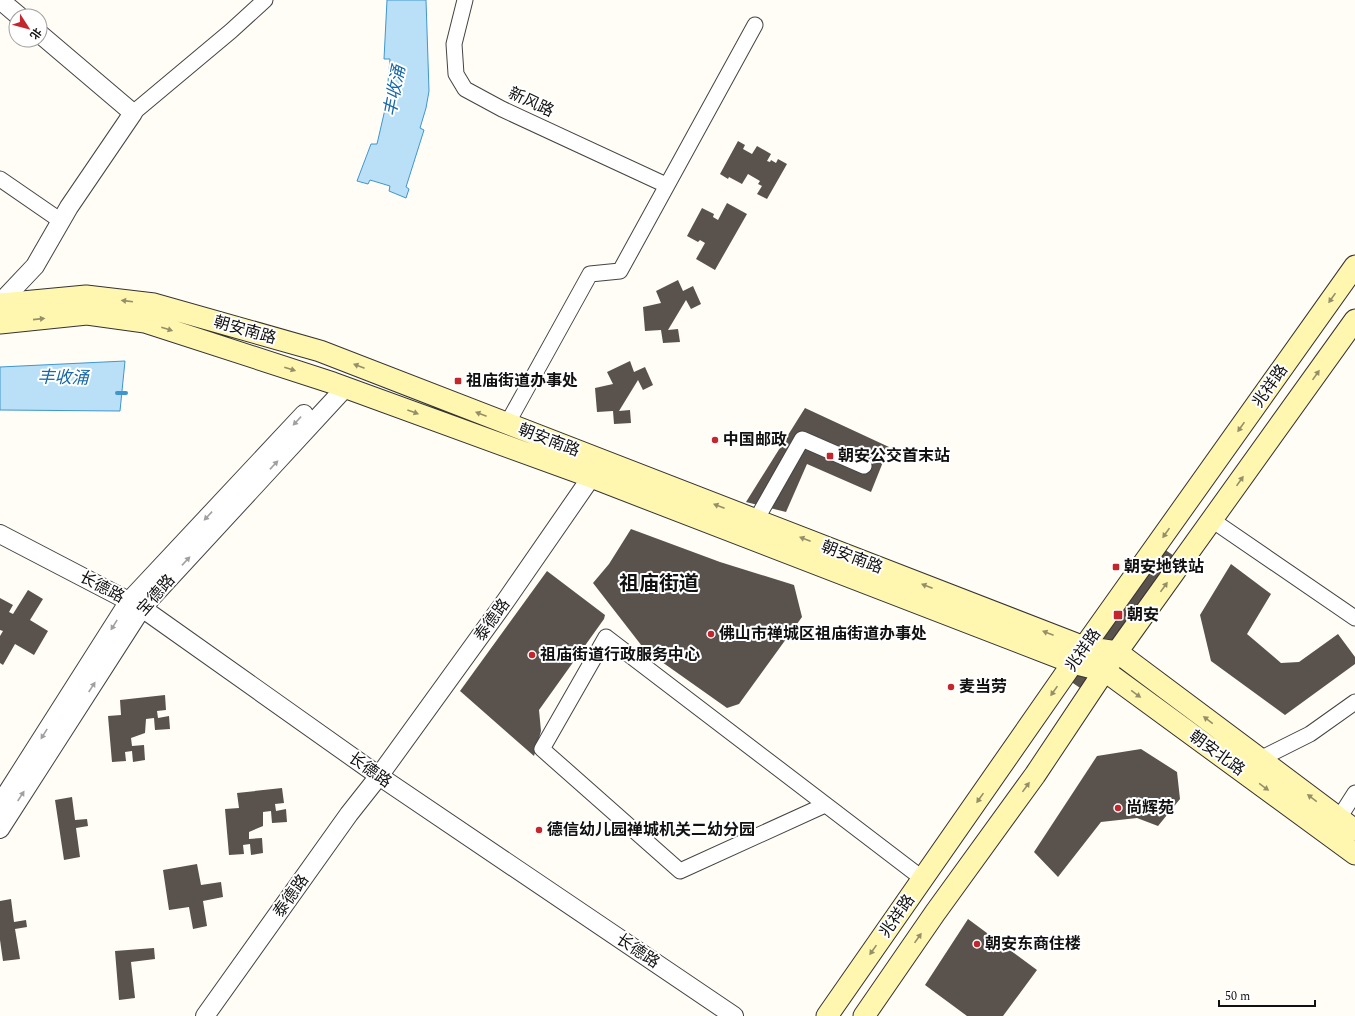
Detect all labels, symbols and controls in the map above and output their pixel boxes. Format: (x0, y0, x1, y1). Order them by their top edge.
north arrow (8, 8, 48, 48)
text: 北 (26, 24, 46, 43)
water label: 丰收涌 (377, 62, 413, 119)
street label: 新风路 (504, 81, 558, 123)
one-way arrow (1328, 293, 1336, 303)
one-way arrow (121, 298, 133, 304)
street label: 朝安南路 (211, 310, 279, 350)
one-way arrow (33, 316, 45, 322)
one-way arrow (161, 326, 173, 332)
street label: 兆祥路 (1246, 359, 1294, 413)
one-way arrow (353, 363, 365, 369)
water label: 丰收涌 (37, 365, 91, 391)
one-way arrow (285, 366, 297, 372)
place label: 祖庙街道办事处 (466, 369, 578, 393)
one-way arrow (1312, 370, 1320, 381)
marker: 祖庙街道办事处 (453, 376, 463, 386)
one-way arrow (407, 410, 419, 416)
one-way arrow (474, 410, 486, 416)
one-way arrow (293, 417, 302, 426)
street label: 朝安南路 (515, 417, 583, 463)
one-way arrow (1237, 421, 1245, 432)
place label: 中国邮政 (723, 428, 787, 452)
marker: 中国邮政 (710, 435, 720, 445)
place label: 朝安公交首末站 (838, 444, 950, 468)
marker: 朝安公交首末站 (825, 451, 835, 461)
one-way arrow (269, 460, 279, 470)
one-way arrow (1236, 476, 1244, 487)
one-way arrow (713, 502, 725, 508)
one-way arrow (203, 511, 213, 521)
one-way arrow (1162, 527, 1170, 538)
street label: 朝安南路 (818, 534, 886, 580)
one-way arrow (799, 536, 811, 542)
place label: 朝安地铁站 (1124, 555, 1204, 579)
one-way arrow (181, 556, 191, 566)
marker: 朝安地铁站 (1111, 562, 1121, 572)
street label: 长德路 (75, 565, 129, 609)
street label: 宝德路 (131, 569, 181, 621)
district label: 祖庙街道 (619, 569, 699, 599)
one-way arrow (1160, 581, 1168, 592)
one-way arrow (920, 583, 932, 589)
street label: 泰德路 (468, 594, 516, 646)
place label: 朝安 (1127, 603, 1159, 627)
marker: 朝安 (1112, 609, 1124, 621)
one-way arrow (110, 620, 118, 630)
place label: 佛山市禅城区祖庙街道办事处 (719, 622, 927, 646)
street label: 兆祥路 (1059, 623, 1107, 677)
marker: 佛山市禅城区祖庙街道办事处 (706, 629, 716, 639)
one-way arrow (1041, 630, 1053, 636)
place label: 祖庙街道行政服务中心 (540, 643, 700, 667)
marker: 祖庙街道行政服务中心 (527, 650, 537, 660)
place label: 麦当劳 (959, 675, 1007, 699)
one-way arrow (88, 681, 95, 693)
marker: 麦当劳 (946, 682, 956, 692)
one-way arrow (1050, 686, 1058, 696)
one-way arrow (1131, 690, 1142, 698)
one-way arrow (1203, 716, 1214, 725)
street label: 朝安北路 (1184, 724, 1250, 782)
one-way arrow (40, 729, 48, 739)
street label: 长德路 (343, 746, 397, 794)
one-way arrow (1022, 782, 1030, 792)
one-way arrow (1259, 783, 1269, 791)
one-way arrow (17, 791, 25, 801)
one-way arrow (976, 792, 984, 803)
one-way arrow (1307, 794, 1318, 802)
place label: 尚辉苑 (1126, 796, 1174, 820)
marker: 尚辉苑 (1113, 803, 1123, 813)
place label: 德信幼儿园禅城机关二幼分园 (547, 818, 755, 842)
marker: 德信幼儿园禅城机关二幼分园 (534, 825, 544, 835)
street label: 泰德路 (267, 869, 315, 923)
street label: 兆祥路 (873, 889, 921, 943)
street label: 长德路 (611, 928, 665, 974)
place label: 朝安东商住楼 (985, 932, 1081, 956)
one-way arrow (914, 933, 922, 943)
marker: 朝安东商住楼 (972, 939, 982, 949)
one-way arrow (869, 945, 877, 955)
scale bar (1219, 982, 1315, 1008)
text: 50 m (1225, 987, 1250, 1006)

